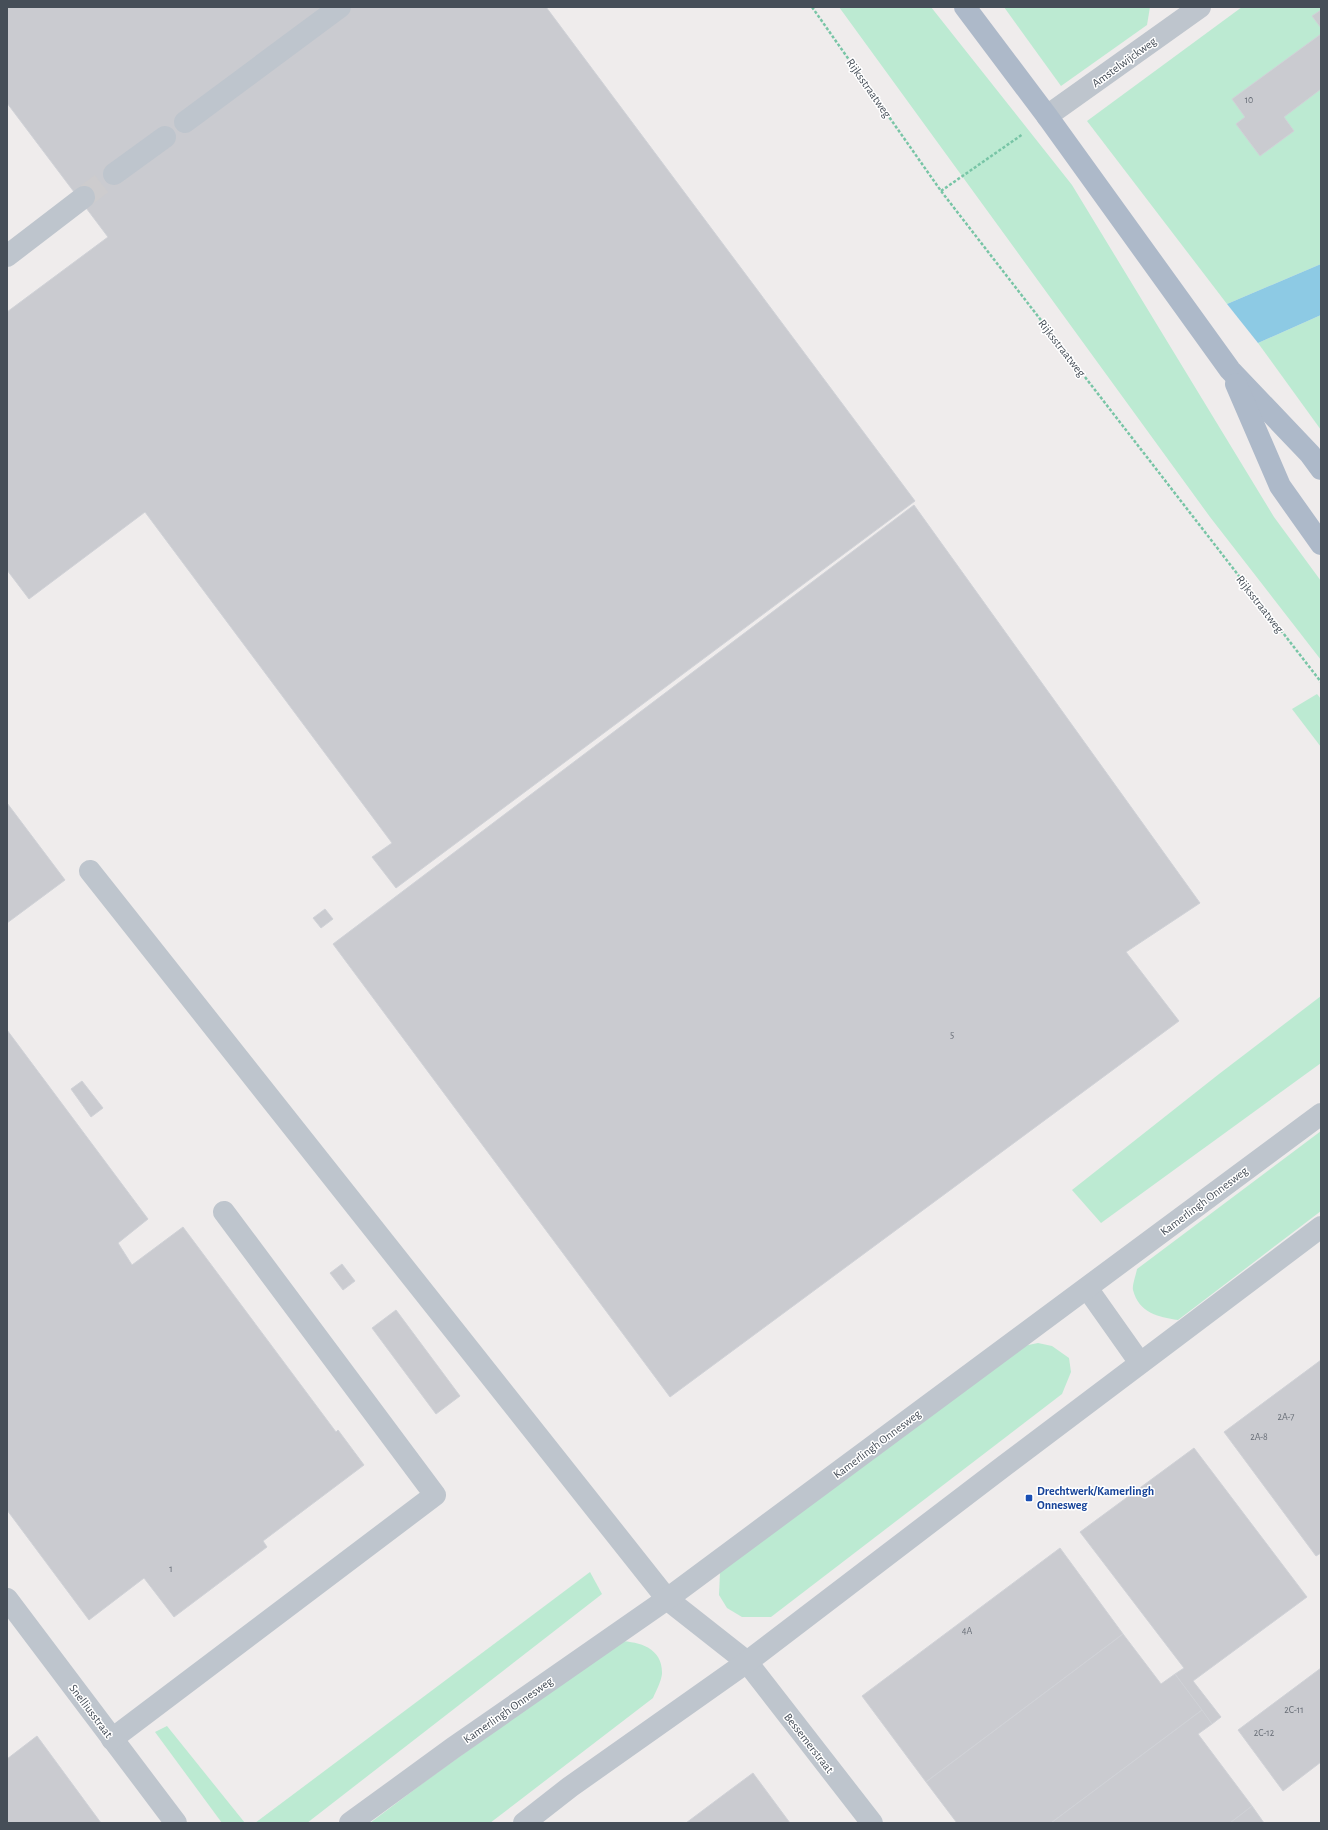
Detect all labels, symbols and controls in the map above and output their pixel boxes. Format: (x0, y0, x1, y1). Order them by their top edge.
street label: Amstelwijckweg (1090, 35, 1159, 90)
street label: Rijksstraatweg (844, 56, 894, 120)
house number: 10 (1245, 95, 1253, 105)
street label: Rijksstraatweg (1035, 317, 1088, 380)
street label: Rijksstraatweg (1233, 573, 1286, 636)
house number: 5 (950, 1030, 954, 1040)
street label: Kamerlingh Onnesweg (1158, 1164, 1250, 1238)
street label: Kamerlingh Onnesweg (831, 1407, 923, 1481)
house number: 2A-7 (1277, 1412, 1295, 1422)
house number: 2A-8 (1250, 1432, 1268, 1442)
place label: Drechtwerk/Kamerlingh Onnesweg (1037, 1485, 1154, 1511)
marker: Drechtwerk/Kamerlingh Onnesweg (1024, 1493, 1034, 1503)
house number: 1 (169, 1564, 173, 1574)
house number: 4A (962, 1626, 973, 1636)
street label: Kamerlingh Onnesweg (461, 1675, 555, 1745)
street label: Snelliusstraat (67, 1682, 115, 1740)
house number: 2C-11 (1284, 1705, 1304, 1715)
street label: Bessemerstraat (782, 1711, 836, 1775)
house number: 2C-12 (1254, 1728, 1275, 1738)

